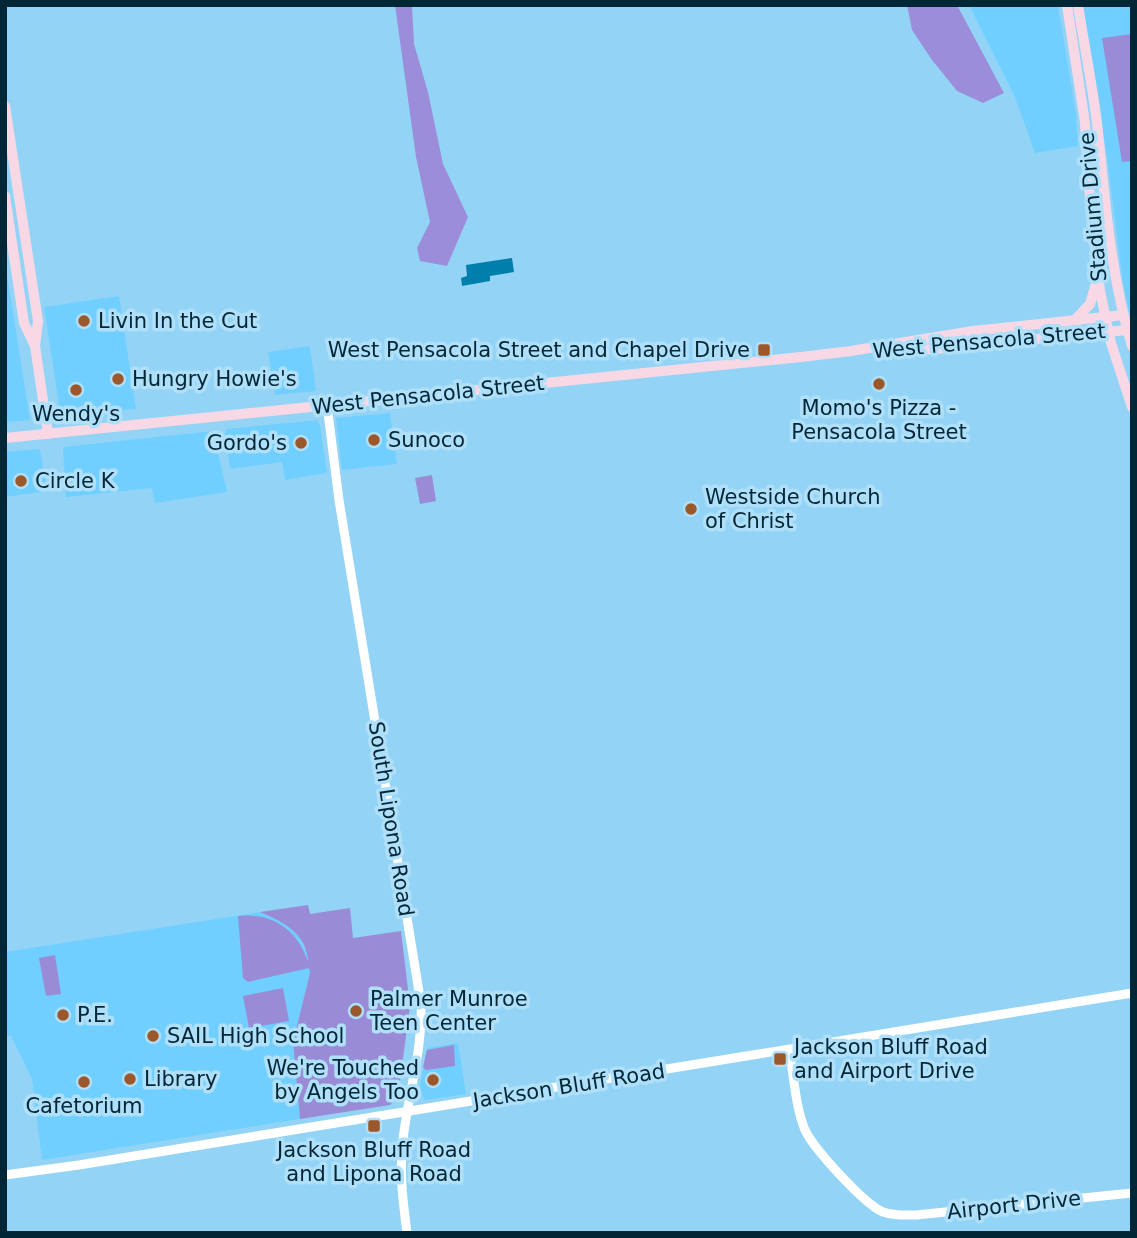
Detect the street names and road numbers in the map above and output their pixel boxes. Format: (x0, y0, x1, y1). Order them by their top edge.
street label: Stadium Drive (1075, 131, 1111, 283)
street label: West Pensacola Street (871, 319, 1107, 363)
street label: West Pensacola Street (310, 371, 546, 419)
street label: South Lipona Road (364, 720, 418, 918)
street label: Jackson Bluff Road (469, 1059, 667, 1113)
street label: Airport Drive (946, 1186, 1082, 1224)

